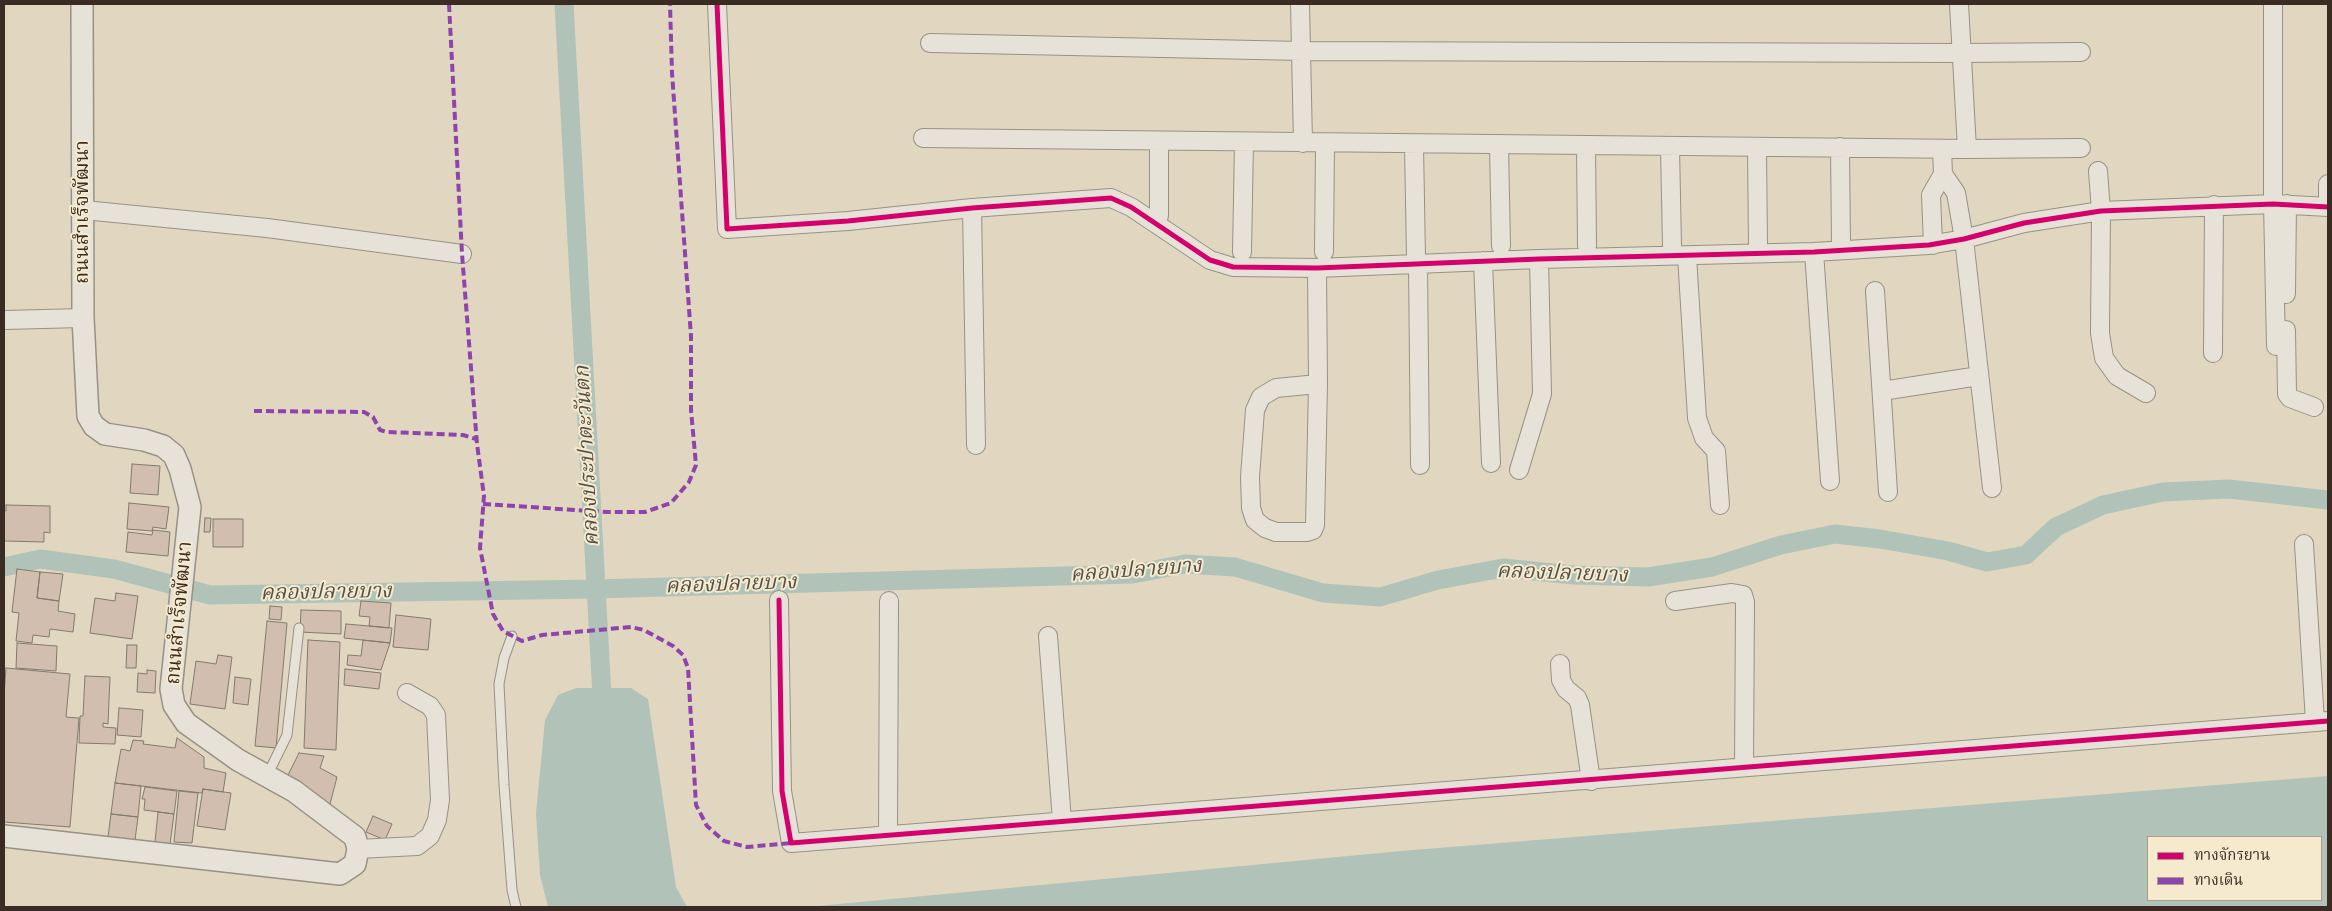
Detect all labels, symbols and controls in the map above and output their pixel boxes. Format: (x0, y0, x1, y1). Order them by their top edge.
street label: ถนนสำเร็จพัฒนา (71, 140, 95, 284)
water label: คลองประปาตะวันตก (571, 365, 605, 547)
street label: ถนนสำเร็จพัฒนา (162, 540, 198, 686)
water label: คลองปลายบาง (1070, 554, 1202, 588)
water label: คลองปลายบาง (1496, 559, 1628, 589)
water label: คลองปลายบาง (665, 570, 797, 600)
water label: คลองปลายบาง (260, 579, 392, 607)
legend (2147, 836, 2322, 901)
text: ทางจักรยาน (2194, 845, 2270, 865)
text: ทางเดิน (2194, 870, 2243, 890)

